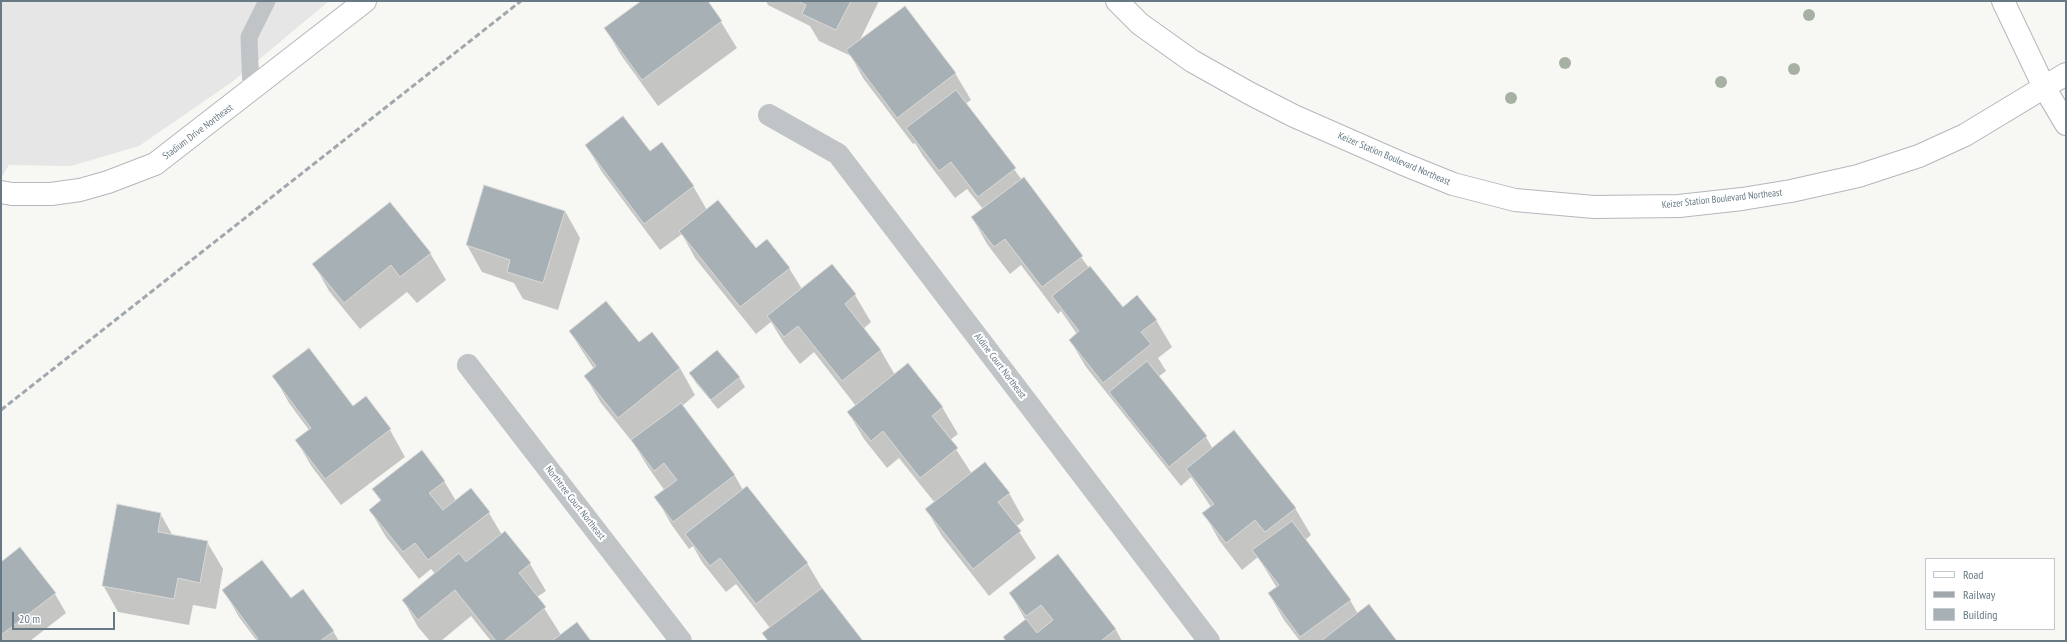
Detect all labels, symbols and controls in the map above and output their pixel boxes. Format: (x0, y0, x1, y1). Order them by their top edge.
street label: Stadium Drive Northeast (160, 102, 236, 162)
street label: Keizer Station Boulevard Northeast (1336, 130, 1452, 188)
street label: Keizer Station Boulevard Northeast (1661, 187, 1783, 211)
street label: Aldine Court Northeast (971, 331, 1029, 401)
street label: Northtree Court Northeast (542, 464, 608, 542)
legend (1925, 558, 2055, 630)
text: Road (1963, 567, 1983, 582)
text: Railway (1963, 587, 1995, 602)
scale bar (14, 604, 117, 630)
text: Building (1963, 607, 1998, 622)
text: 20 m (19, 611, 40, 626)

